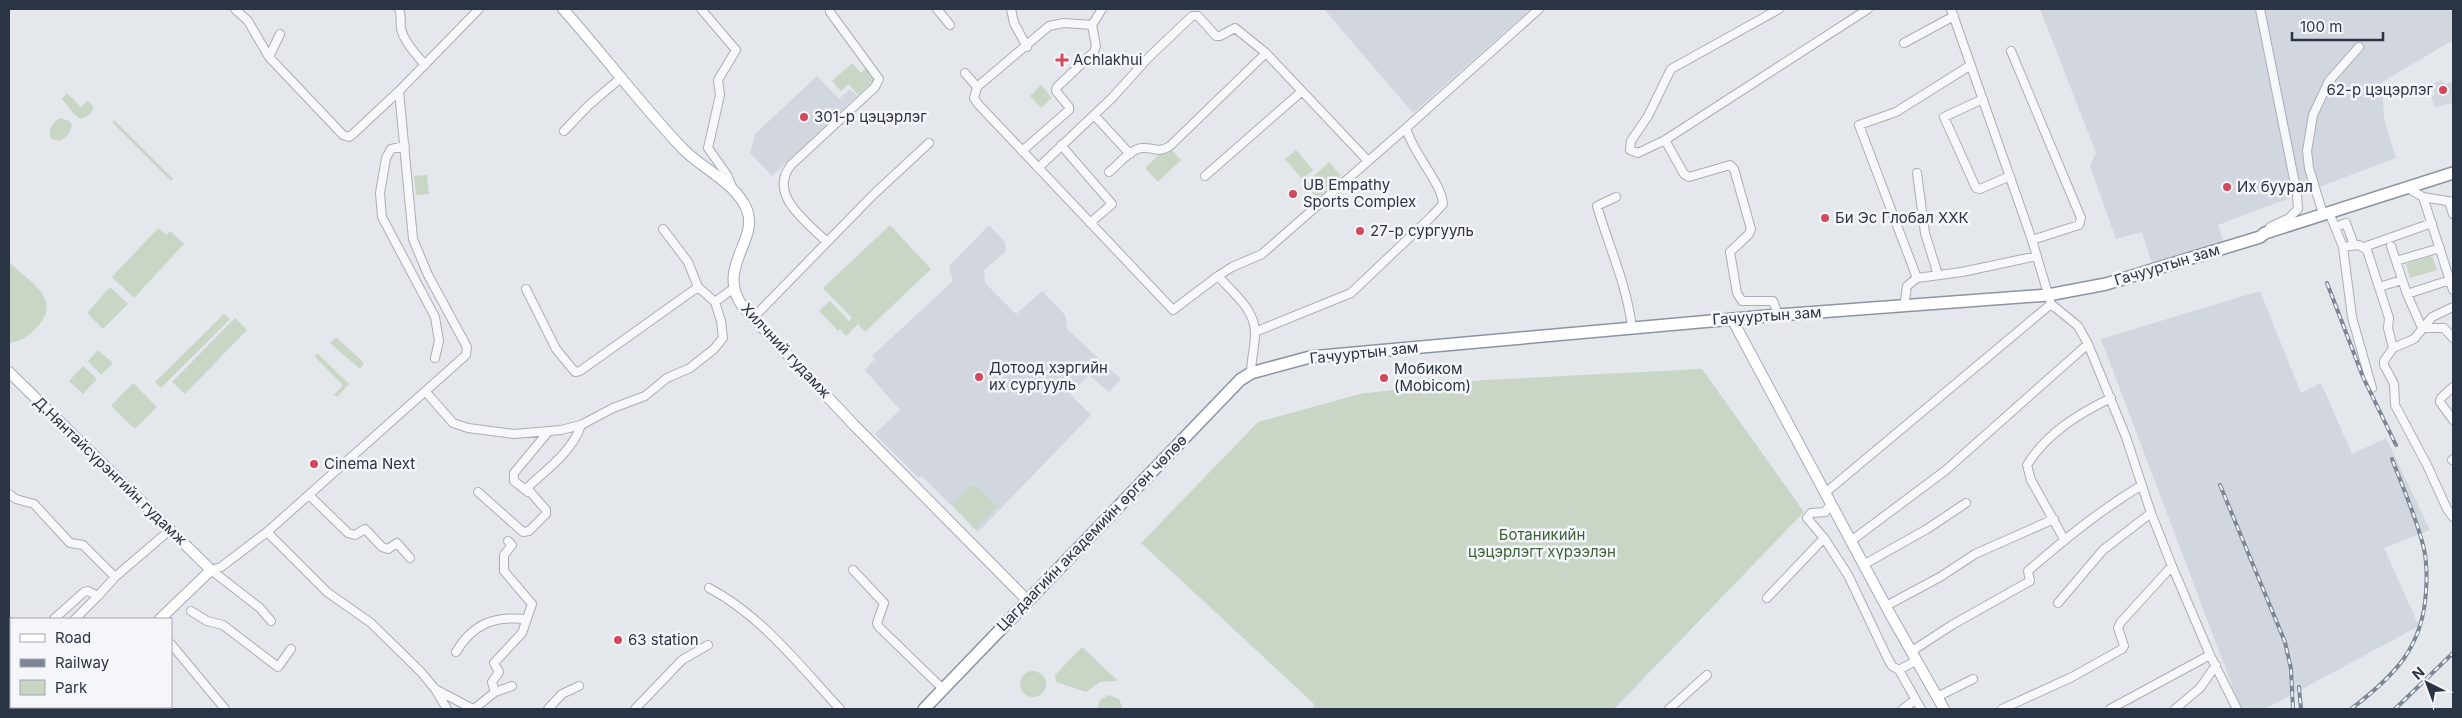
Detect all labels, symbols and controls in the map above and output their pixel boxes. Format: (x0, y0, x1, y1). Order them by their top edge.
scale bar (2292, 10, 2383, 42)
text: 100 m (2300, 17, 2342, 36)
place label: Achlakhui (1073, 50, 1142, 69)
marker: Achlakhui (1055, 53, 1069, 67)
place label: 62-р цэцэрлэг (2327, 80, 2433, 99)
marker: 62-р цэцэрлэг (2437, 84, 2449, 96)
place label: 301-р цэцэрлэг (814, 107, 927, 126)
marker: 301-р цэцэрлэг (798, 111, 810, 123)
place label: UB Empathy Sports Complex (1303, 175, 1416, 211)
place label: Их буурал (2237, 177, 2313, 196)
marker: Их буурал (2221, 181, 2233, 193)
marker: UB Empathy Sports Complex (1287, 188, 1299, 200)
place label: Би Эс Глобал ХХК (1835, 208, 1969, 227)
marker: Би Эс Глобал ХХК (1819, 212, 1831, 224)
place label: 27-р сургууль (1370, 221, 1474, 240)
marker: 27-р сургууль (1354, 225, 1366, 237)
street label: Гачууртын зам (2112, 239, 2222, 290)
street label: Хилчний гудамж (737, 299, 835, 402)
street label: Гачууртын зам (1712, 302, 1822, 329)
street label: Гачууртын зам (1309, 337, 1419, 368)
place label: Дотоод хэргийн их сургууль (989, 358, 1108, 394)
place label: Мобиком (Mobicom) (1394, 359, 1471, 395)
marker: Дотоод хэргийн их сургууль (973, 371, 985, 383)
marker: Мобиком (Mobicom) (1378, 372, 1390, 384)
street label: Д.Нянтайсүрэнгийн гудамж (30, 392, 191, 549)
street label: Цагдаагийн академийн өргөн чөлөө (992, 430, 1191, 635)
place label: Cinema Next (324, 454, 415, 473)
marker: Cinema Next (308, 458, 320, 470)
park label: Ботаникийн цэцэрлэгт хүрээлэн (1468, 525, 1616, 561)
legend (10, 618, 172, 708)
text: Road (55, 628, 91, 647)
place label: 63 station (628, 630, 699, 649)
marker: 63 station (612, 634, 624, 646)
text: Railway (55, 653, 110, 672)
north arrow (2402, 658, 2452, 708)
text: N (2408, 663, 2428, 683)
text: Park (55, 678, 88, 697)

